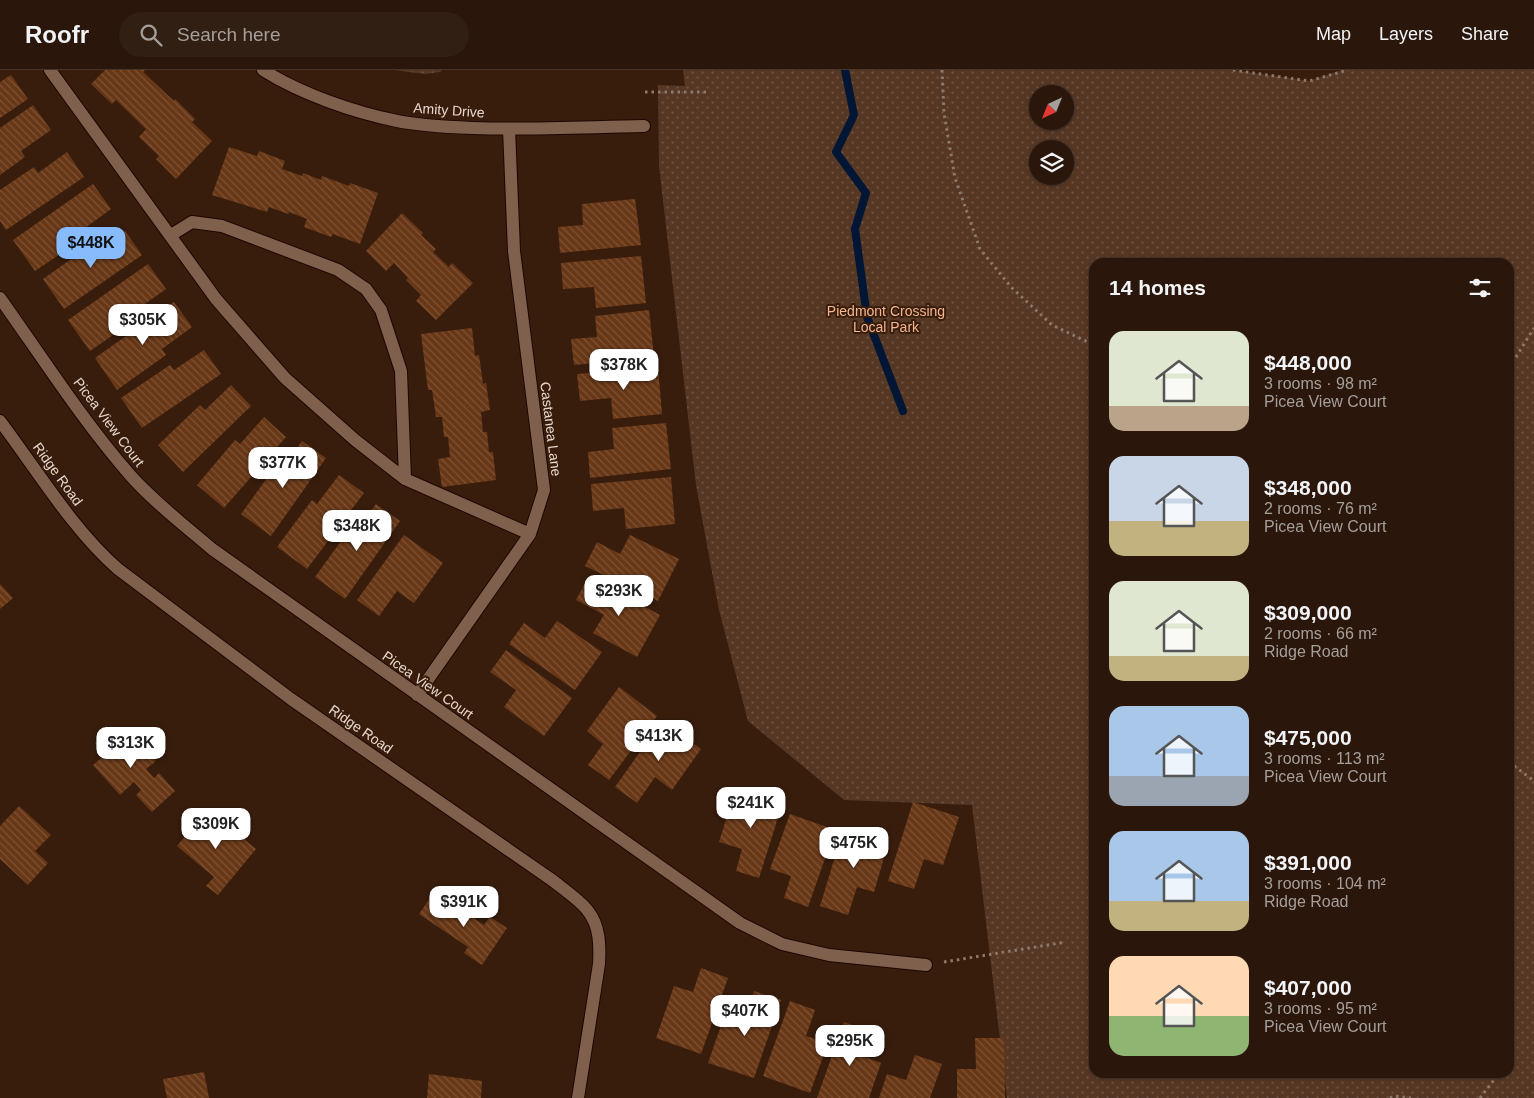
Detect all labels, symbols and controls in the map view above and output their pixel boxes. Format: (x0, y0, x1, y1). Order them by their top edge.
search box (119, 12, 469, 57)
text: Roofr (25, 21, 89, 48)
icon: search (137, 21, 165, 49)
text: Search here (177, 24, 281, 45)
text: Map (1316, 24, 1351, 44)
text: Layers (1379, 24, 1433, 44)
text: Share (1461, 24, 1509, 44)
north arrow (1029, 85, 1074, 130)
map controls (1029, 85, 1074, 185)
street label: Amity Drive (413, 100, 485, 120)
button: layers (1029, 140, 1074, 185)
pin: $448K (56, 226, 126, 269)
text: $448K (67, 234, 115, 251)
icon: filters (1466, 274, 1494, 302)
text: 14 homes (1109, 276, 1206, 299)
park label: Piedmont Crossing Local Park (827, 303, 945, 335)
pin: $305K (108, 304, 178, 346)
text: $305K (119, 311, 167, 328)
pin: $378K (589, 348, 659, 391)
icon: home (1149, 351, 1209, 411)
text: $448,000 (1264, 351, 1352, 374)
text: $378K (600, 356, 648, 373)
street label: Picea View Court (70, 374, 148, 470)
text: 3 rooms · 98 m² (1264, 375, 1377, 392)
street label: Castanea Lane (537, 381, 565, 477)
text: Picea View Court (1264, 393, 1386, 410)
street label: Ridge Road (30, 439, 86, 509)
pin: $377K (248, 446, 318, 489)
text: $377K (259, 454, 307, 471)
icon: home (1149, 476, 1209, 536)
text: $348,000 (1264, 476, 1352, 499)
text: 2 rooms · 76 m² (1264, 500, 1377, 517)
pin: $348K (322, 510, 392, 552)
text: $348K (333, 517, 381, 534)
text: Picea View Court (1264, 518, 1386, 535)
pin: $293K (584, 574, 654, 617)
text: $293K (595, 582, 643, 599)
icon: home (1149, 601, 1209, 661)
text: $309,000 (1264, 601, 1352, 624)
text: 2 rooms · 66 m² (1264, 625, 1377, 642)
text: Ridge Road (1264, 643, 1349, 660)
street label: Picea View Court (380, 648, 477, 722)
street label: Ridge Road (326, 701, 396, 757)
pin: $413K (624, 720, 694, 762)
pin: $313K (96, 726, 166, 769)
icon: home (1149, 726, 1209, 786)
text: $475,000 (1264, 726, 1352, 749)
text: $413K (635, 727, 683, 744)
text: $313K (107, 734, 155, 751)
text: 3 rooms · 113 m² (1264, 750, 1385, 767)
text: Picea View Court (1264, 768, 1386, 785)
pin: $241K (716, 786, 786, 829)
text: $241K (727, 794, 775, 811)
pin: $309K (181, 808, 251, 850)
text: $309K (192, 815, 240, 832)
pin: $475K (819, 826, 889, 869)
text: $475K (830, 834, 878, 851)
icon: home (1149, 851, 1209, 911)
text: $391,000 (1264, 851, 1352, 874)
text: 3 rooms · 104 m² (1264, 875, 1386, 892)
pin: $391K (429, 886, 499, 928)
text: $391K (440, 893, 488, 910)
text: Ridge Road (1264, 893, 1349, 910)
icon: home (1149, 976, 1209, 1036)
text: $407,000 (1264, 976, 1352, 999)
pin: $407K (710, 994, 780, 1037)
text: 3 rooms · 95 m² (1264, 1000, 1377, 1017)
text: $407K (721, 1002, 769, 1019)
text: Picea View Court (1264, 1018, 1386, 1035)
pin: $295K (815, 1024, 885, 1067)
text: $295K (826, 1032, 874, 1049)

